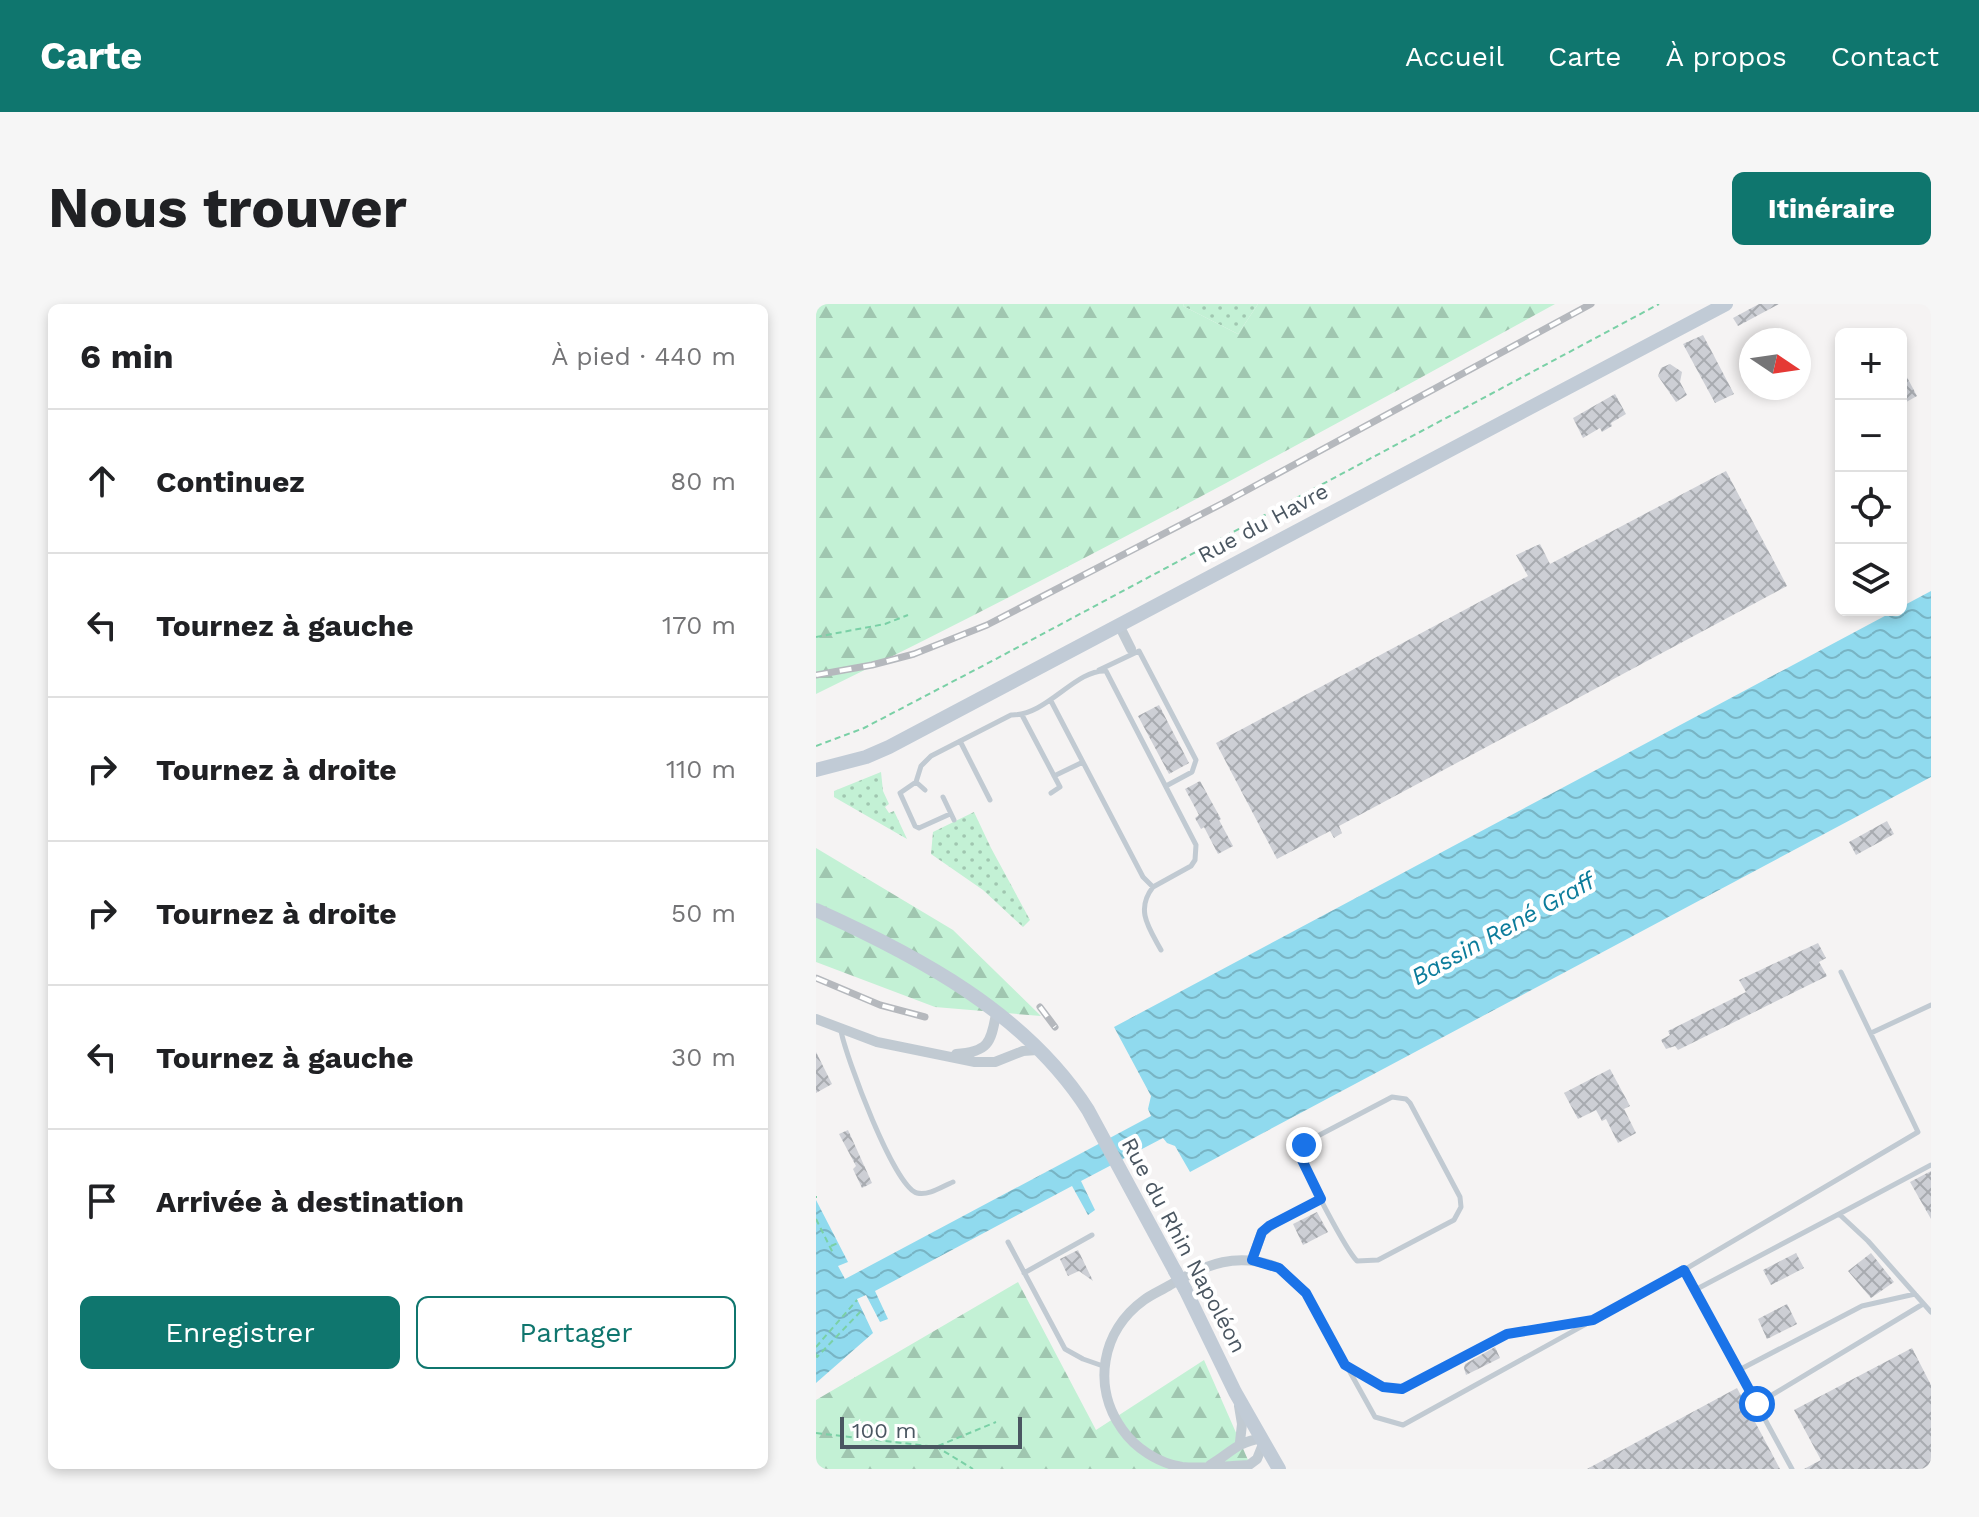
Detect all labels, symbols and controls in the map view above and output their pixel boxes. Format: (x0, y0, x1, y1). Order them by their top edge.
text: Carte (40, 34, 142, 78)
text: Accueil (1405, 40, 1504, 73)
text: Carte (1548, 40, 1622, 73)
text: À propos (1666, 40, 1787, 73)
text: Contact (1831, 40, 1939, 73)
button: Itinéraire (1732, 172, 1931, 245)
text: Nous trouver (48, 175, 407, 241)
north arrow (1739, 328, 1811, 400)
map controls (1835, 328, 1907, 616)
button: + (1835, 328, 1907, 400)
text: 6 min (80, 336, 174, 376)
text: À pied · 440 m (551, 341, 736, 371)
button: − (1835, 400, 1907, 472)
icon: ahead (80, 459, 124, 503)
text: Continuez (156, 464, 305, 499)
text: 80 m (670, 466, 736, 496)
button: locate (1835, 472, 1907, 544)
street label: Rue du Havre (1194, 478, 1332, 568)
button: layers (1835, 544, 1907, 616)
icon: left (80, 603, 124, 647)
text: Tournez à gauche (156, 608, 414, 643)
text: 170 m (662, 610, 736, 640)
icon: right (80, 747, 124, 791)
text: Tournez à droite (156, 752, 397, 787)
text: 110 m (666, 754, 736, 784)
water label: Bassin René Graff (1406, 866, 1602, 991)
icon: right (80, 891, 124, 935)
text: Tournez à droite (156, 896, 397, 931)
text: 50 m (671, 898, 736, 928)
icon: left (80, 1035, 124, 1079)
text: Tournez à gauche (156, 1040, 414, 1075)
text: 30 m (671, 1042, 736, 1072)
route end (1286, 1127, 1322, 1163)
street label: Rue du Rhin Napoléon (1117, 1133, 1251, 1357)
icon: arrive (80, 1179, 124, 1223)
text: Arrivée à destination (156, 1184, 464, 1219)
button: Enregistrer (80, 1296, 400, 1369)
button: Partager (416, 1296, 736, 1369)
route start (1739, 1386, 1775, 1422)
scale bar (840, 1413, 1022, 1449)
text: 100 m (852, 1418, 916, 1443)

